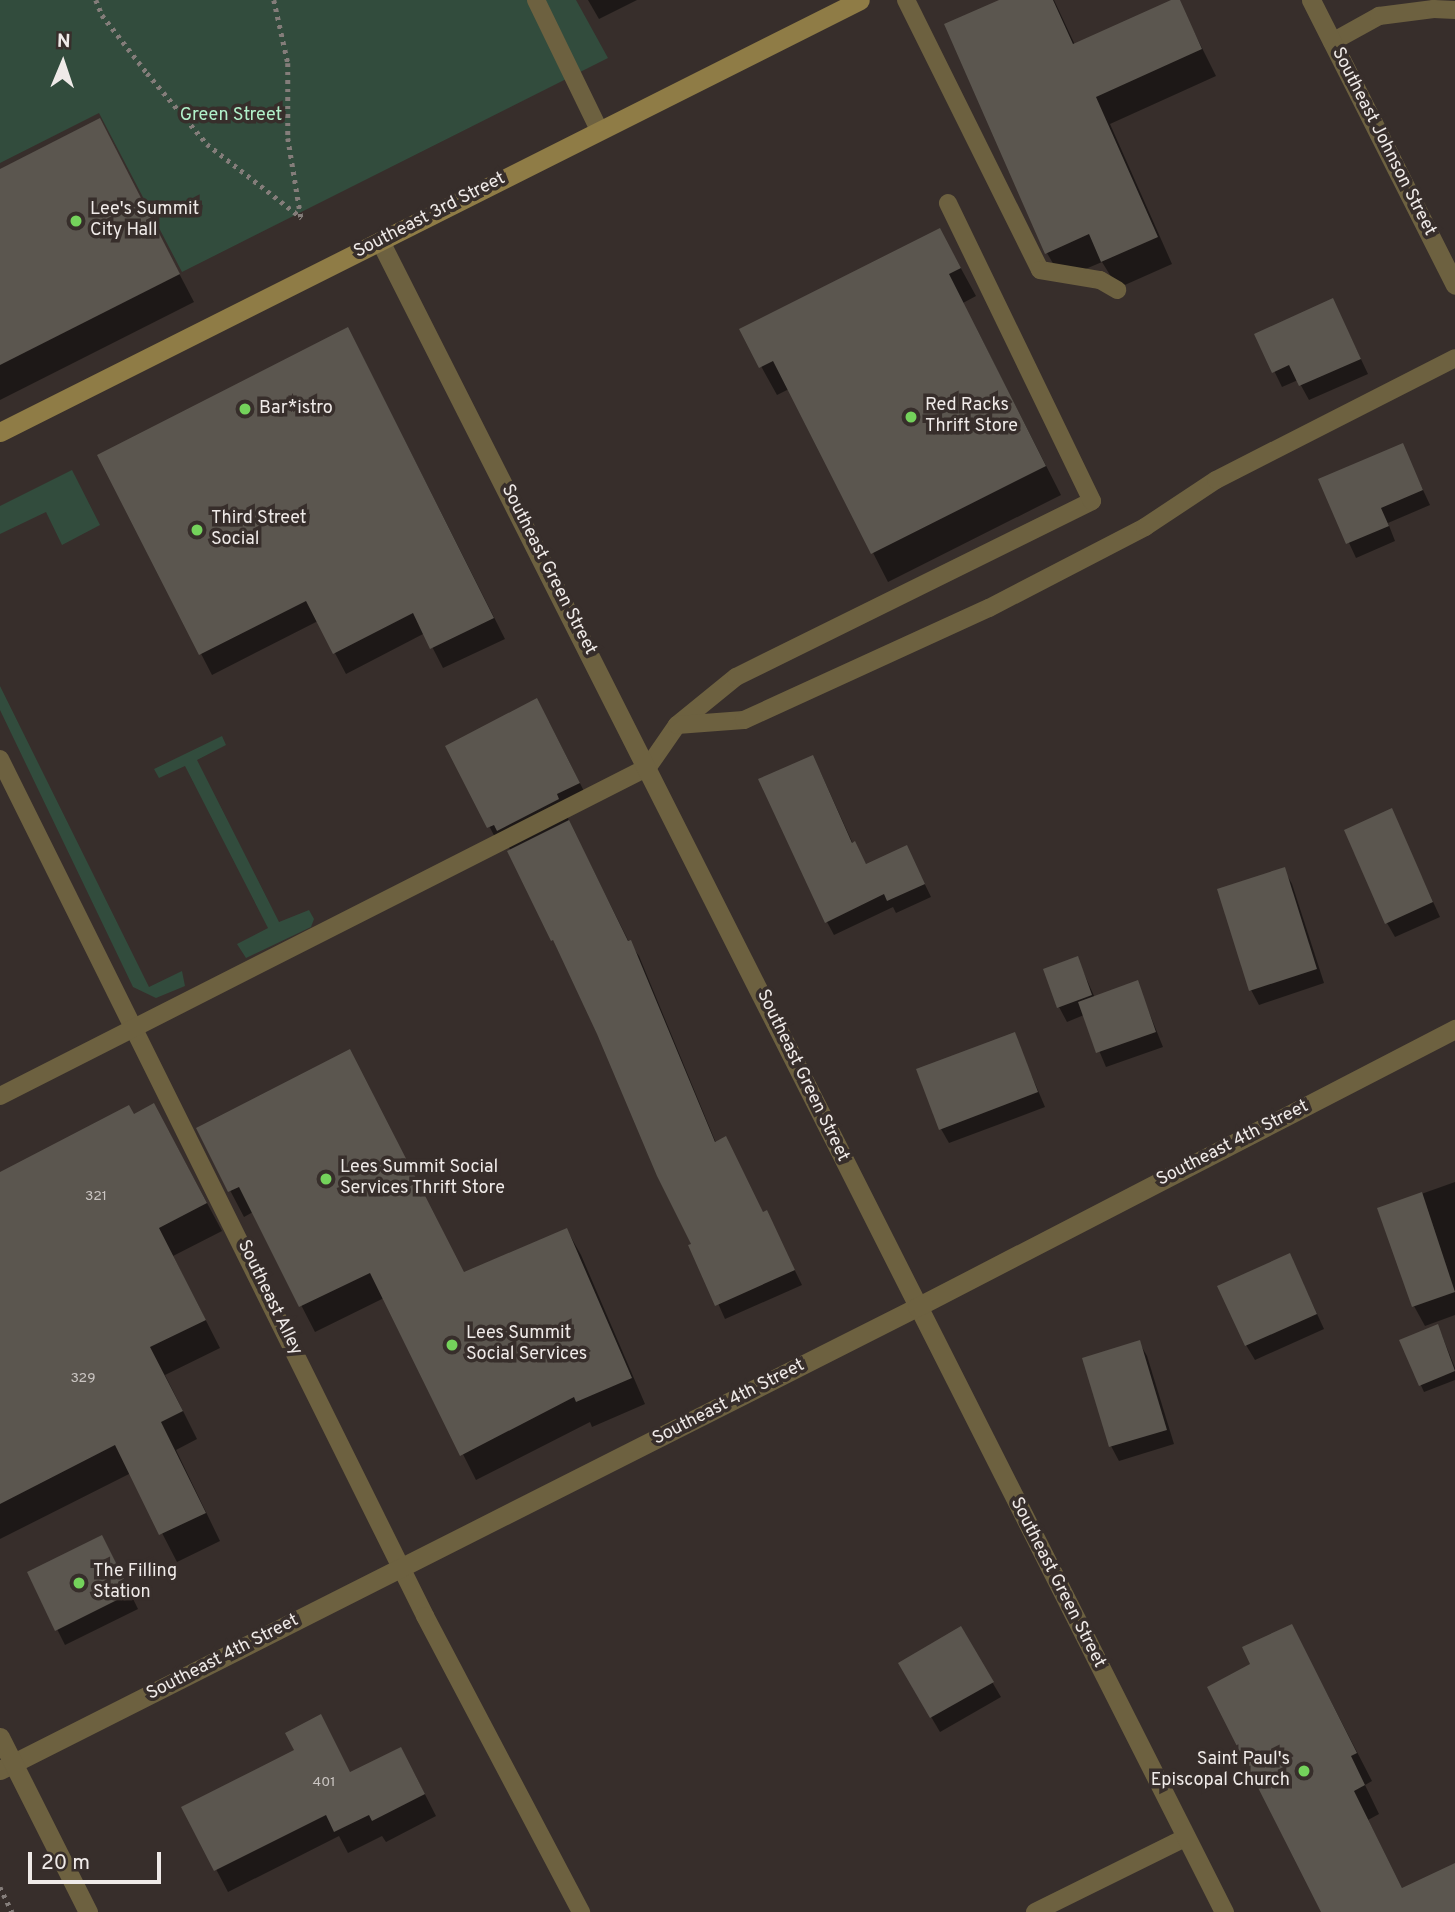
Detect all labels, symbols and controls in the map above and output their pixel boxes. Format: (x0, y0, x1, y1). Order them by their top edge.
north arrow (28, 28, 98, 98)
text: N (56, 30, 71, 54)
street label: Southeast Johnson Street (1326, 44, 1440, 240)
park label: Green Street (180, 105, 282, 127)
street label: Southeast 3rd Street (351, 168, 509, 264)
place label: Lee's Summit City Hall (90, 200, 199, 242)
marker: Lee's Summit City Hall (68, 213, 84, 229)
place label: Red Racks Thrift Store (925, 396, 1018, 438)
place label: Bar*istro (259, 398, 333, 420)
marker: Bar*istro (237, 401, 253, 417)
marker: Red Racks Thrift Store (903, 409, 919, 425)
street label: Southeast Green Street (496, 481, 600, 659)
place label: Third Street Social (211, 509, 307, 552)
marker: Third Street Social (189, 522, 205, 538)
street label: Southeast Green Street (751, 987, 853, 1165)
street label: Southeast 4th Street (1154, 1096, 1312, 1192)
place label: Lees Summit Social Services Thrift Store (340, 1158, 506, 1200)
marker: Lees Summit Social Services Thrift Store (318, 1171, 334, 1187)
house number: 321 (85, 1189, 107, 1205)
street label: Southeast Alley (232, 1236, 306, 1360)
place label: Lees Summit Social Services (466, 1324, 587, 1366)
marker: Lees Summit Social Services (444, 1337, 460, 1353)
street label: Southeast 4th Street (650, 1355, 808, 1451)
house number: 329 (70, 1371, 96, 1387)
street label: Southeast Green Street (1005, 1494, 1109, 1672)
place label: The Filling Station (93, 1562, 177, 1604)
marker: The Filling Station (71, 1575, 87, 1591)
street label: Southeast 4th Street (144, 1610, 302, 1706)
place label: Saint Paul's Episcopal Church (1151, 1750, 1290, 1792)
marker: Saint Paul's Episcopal Church (1296, 1763, 1312, 1779)
house number: 401 (313, 1775, 335, 1791)
scale bar (32, 1839, 164, 1883)
text: 20 m (41, 1850, 90, 1877)

